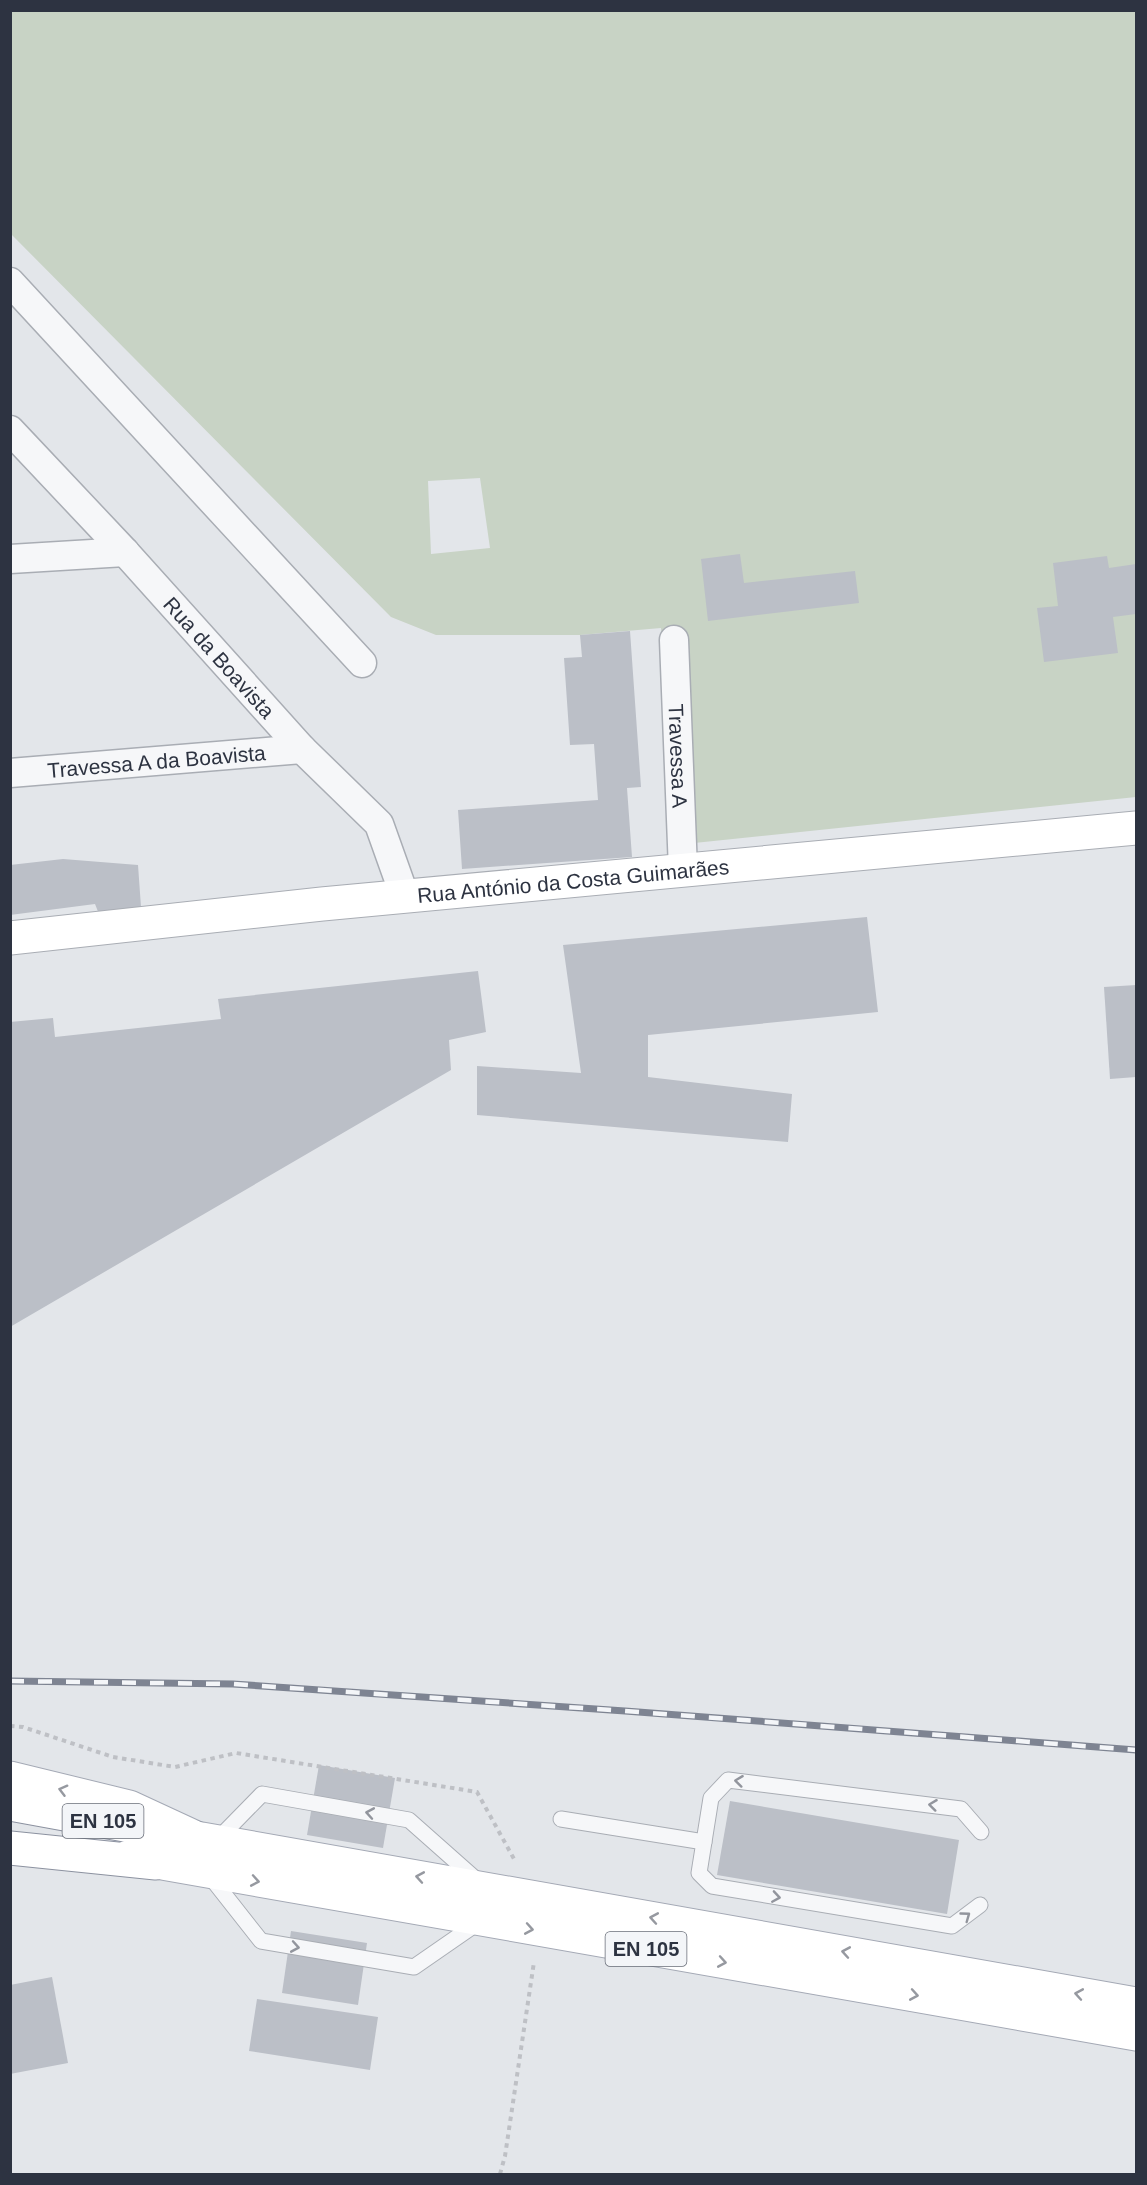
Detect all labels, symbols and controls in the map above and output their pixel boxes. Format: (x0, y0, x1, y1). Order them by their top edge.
street label: Rua da Boavista (159, 592, 280, 722)
street label: Travessa A (665, 703, 692, 808)
street label: Travessa A da Boavista (47, 741, 267, 781)
street label: Rua António da Costa Guimarães (416, 855, 730, 907)
one-way arrow (734, 1776, 744, 1788)
one-way arrow (58, 1784, 68, 1797)
one-way arrow (928, 1800, 937, 1812)
road number: EN 105 (63, 1804, 144, 1838)
one-way arrow (365, 1807, 375, 1820)
one-way arrow (416, 1871, 426, 1884)
one-way arrow (250, 1874, 259, 1886)
one-way arrow (772, 1890, 781, 1902)
one-way arrow (649, 1912, 659, 1925)
one-way arrow (959, 1912, 970, 1923)
one-way arrow (524, 1922, 534, 1935)
road number: EN 105 (606, 1932, 686, 1966)
one-way arrow (291, 1940, 300, 1952)
one-way arrow (841, 1947, 850, 1959)
one-way arrow (716, 1955, 726, 1968)
one-way arrow (1074, 1988, 1084, 2001)
one-way arrow (909, 1989, 918, 2001)

